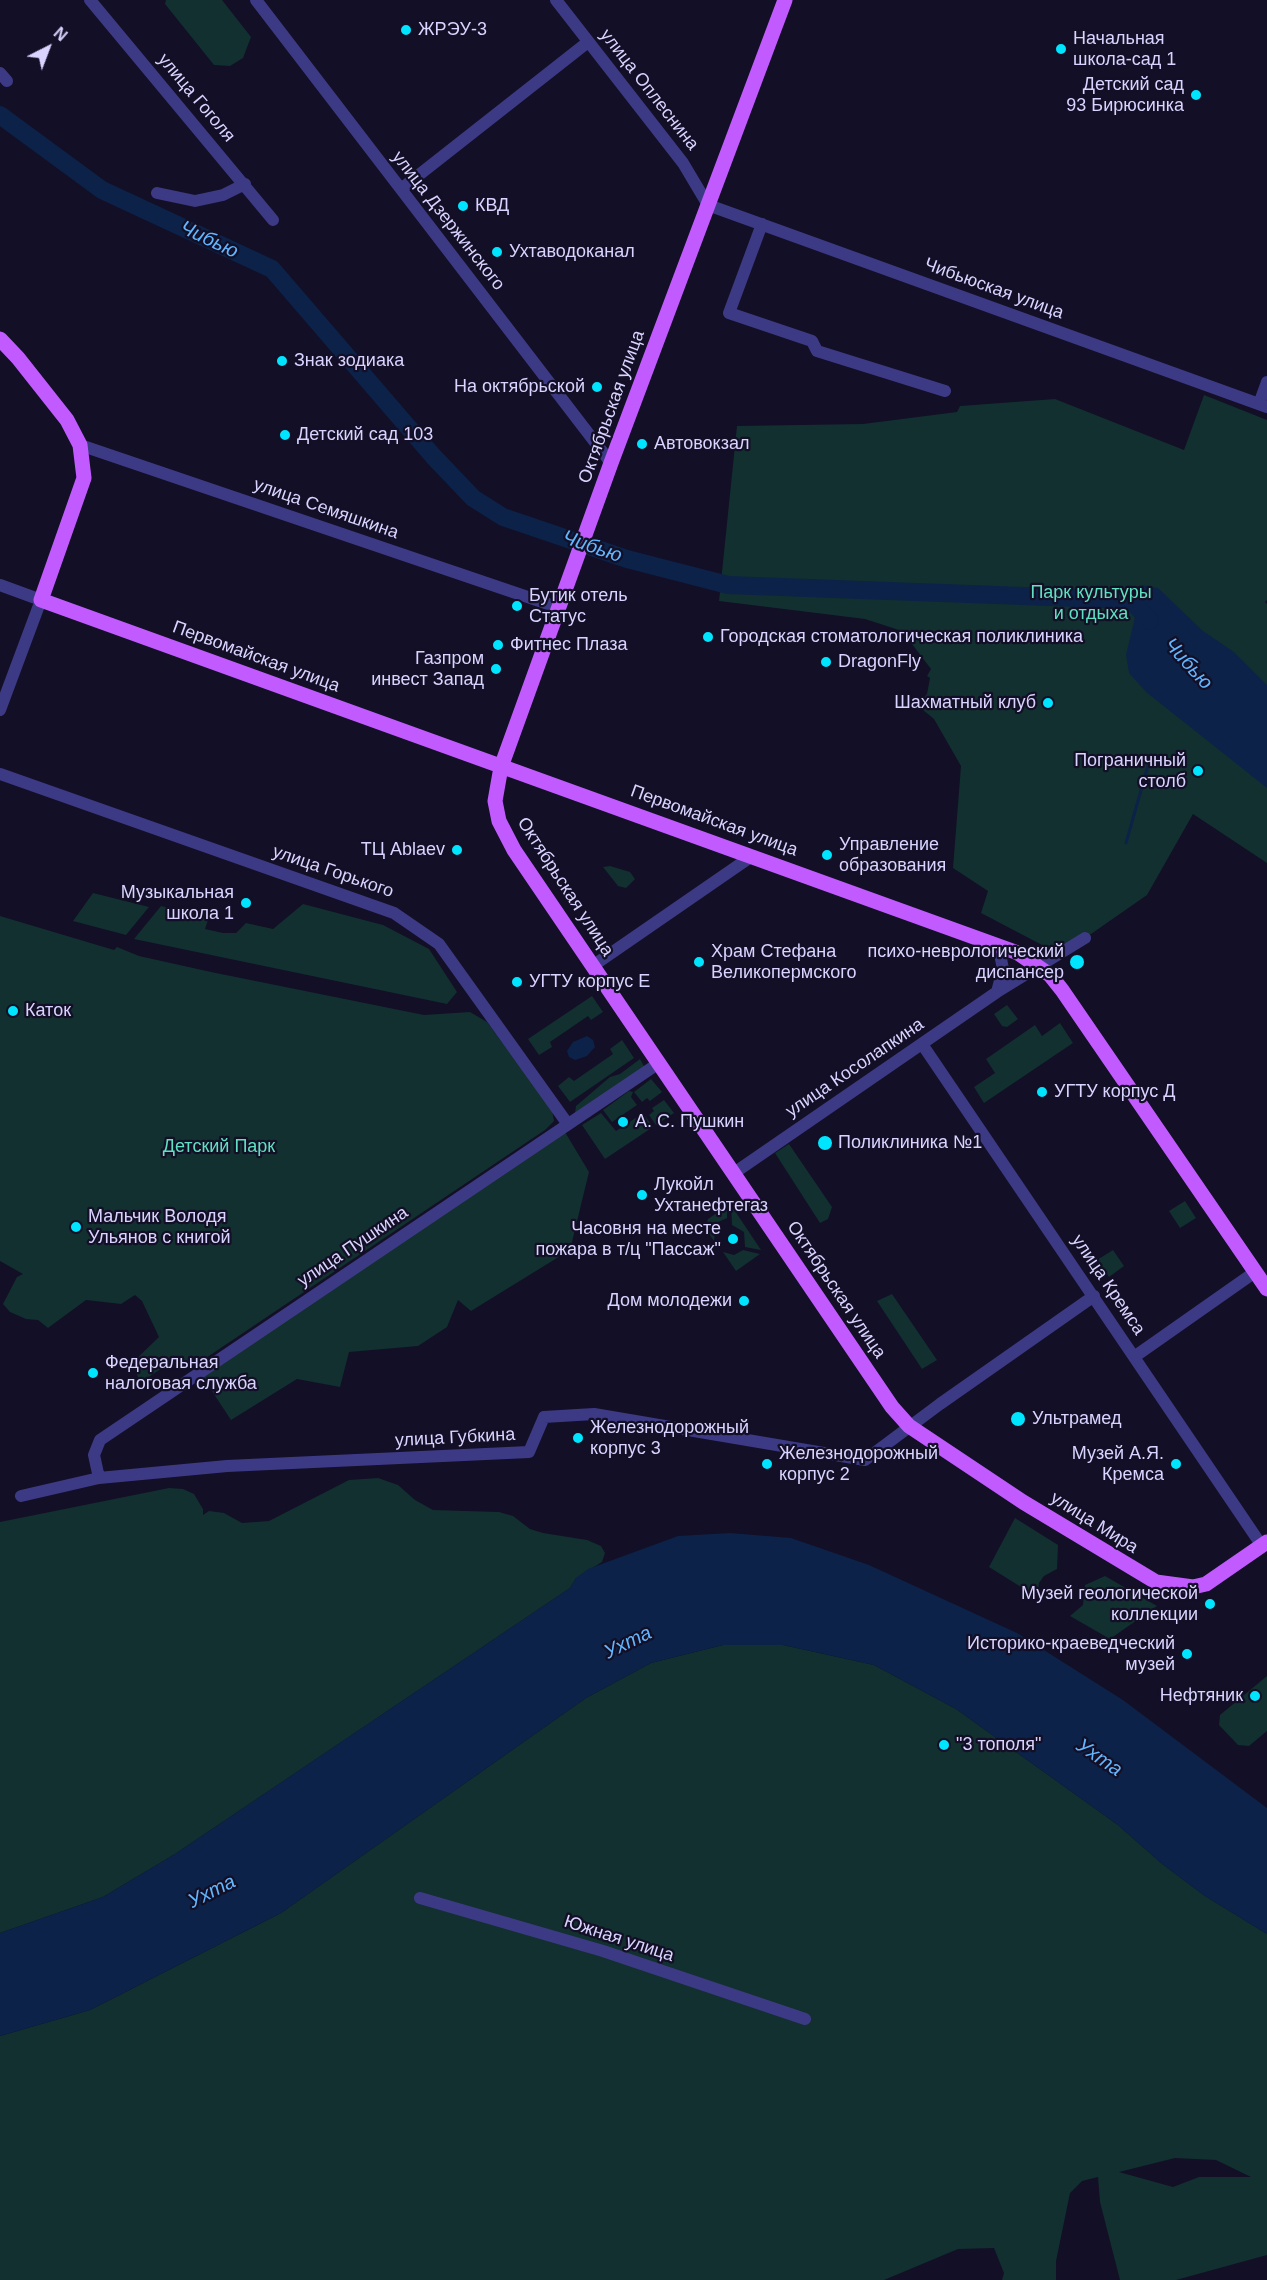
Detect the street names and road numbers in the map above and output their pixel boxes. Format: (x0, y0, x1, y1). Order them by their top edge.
street label: улица Оплеснина (595, 25, 703, 155)
street label: улица Гоголя (153, 49, 239, 147)
street label: улица Дзержинского (387, 147, 509, 295)
street label: Чибьюская улица (921, 254, 1067, 324)
street label: Октябрьская улица (574, 328, 650, 486)
street label: улица Семяшкина (251, 474, 401, 544)
street label: Первомайская улица (169, 617, 343, 697)
street label: Первомайская улица (627, 781, 801, 861)
street label: Октябрьская улица (512, 813, 618, 961)
street label: улица Горького (270, 841, 396, 903)
street label: улица Косолапкина (782, 1014, 928, 1122)
street label: улица Пушкина (294, 1202, 412, 1292)
street label: Октябрьская улица (782, 1217, 890, 1363)
street label: улица Кремса (1067, 1231, 1149, 1339)
street label: улица Губкина (394, 1424, 516, 1452)
street label: улица Мира (1046, 1487, 1142, 1559)
street label: Южная улица (561, 1911, 677, 1967)

